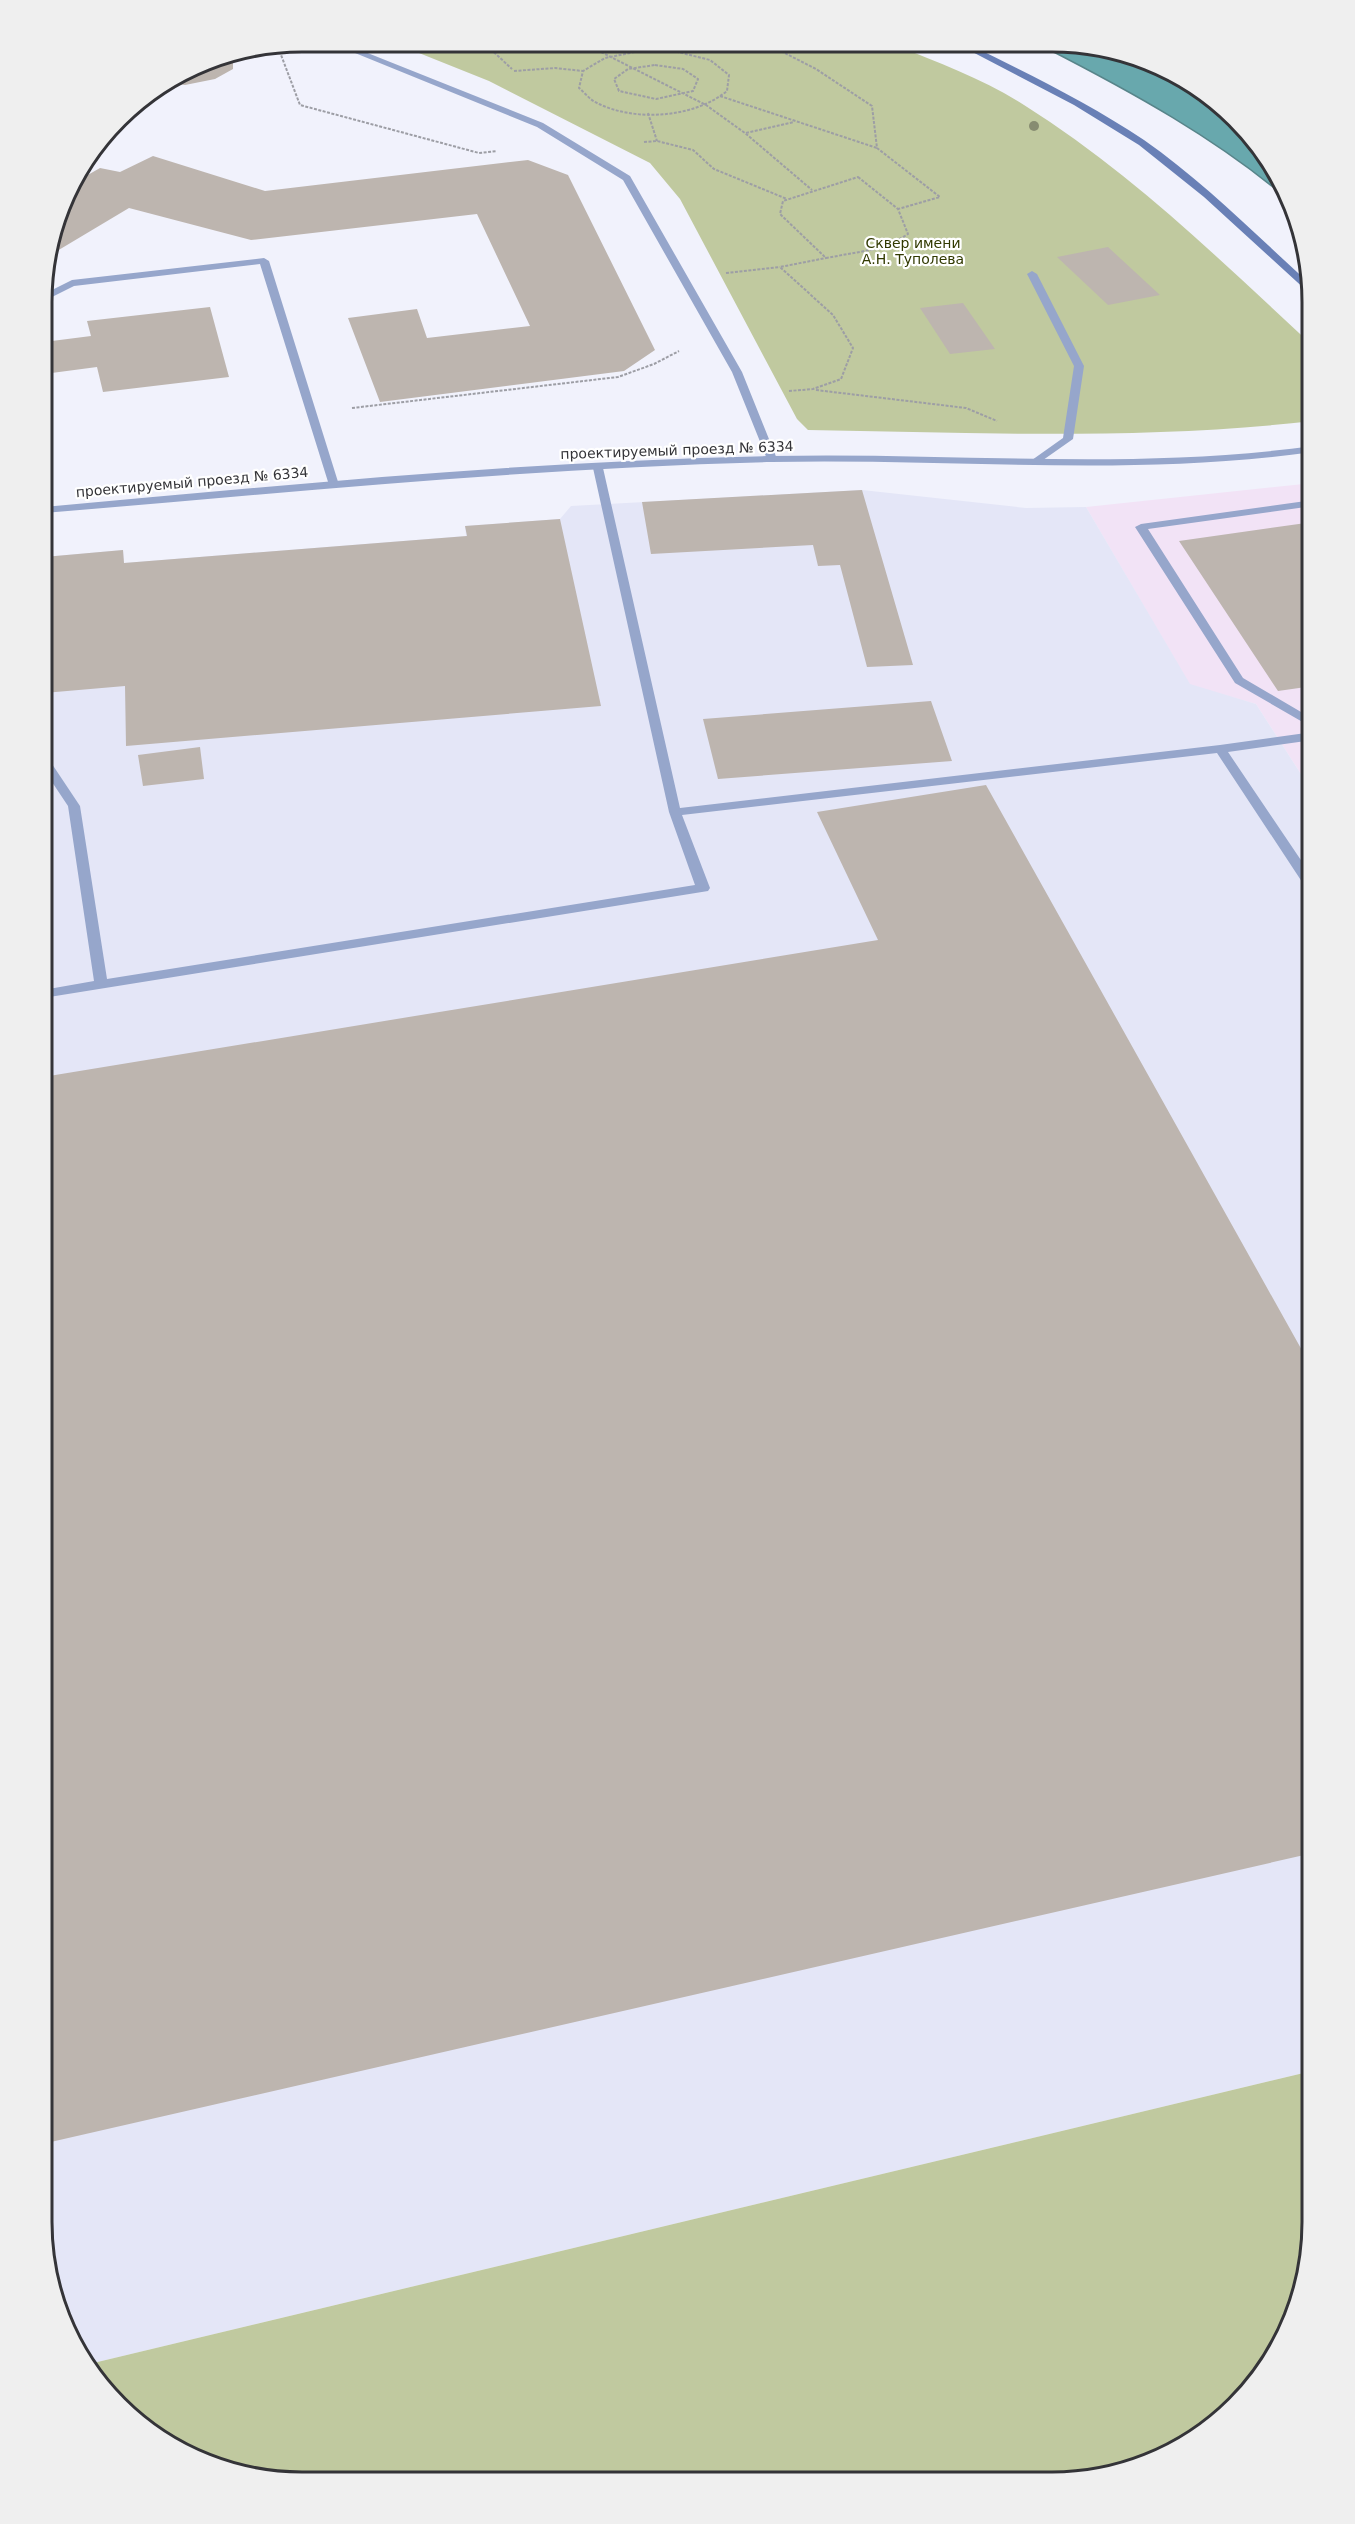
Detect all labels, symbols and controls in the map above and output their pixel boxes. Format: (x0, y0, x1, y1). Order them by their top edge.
park label: Сквер имени А.Н. Туполева (862, 235, 964, 267)
street label: проектируемый проезд № 6334 (560, 438, 794, 462)
street label: проектируемый проезд № 6334 (75, 464, 309, 500)

